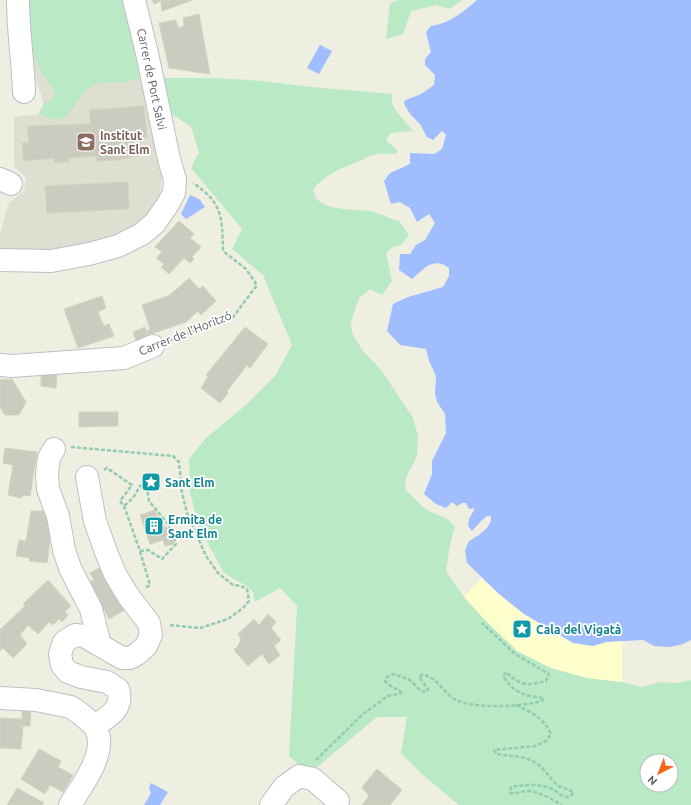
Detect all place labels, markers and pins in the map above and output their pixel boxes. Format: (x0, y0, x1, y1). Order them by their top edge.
place label: Institut Sant Elm (100, 129, 150, 156)
school or university icon: Institut Sant Elm (75, 131, 97, 153)
place icon: Sant Elm (140, 471, 162, 493)
place label: Sant Elm (165, 476, 215, 489)
place label: Ermita de Sant Elm (168, 513, 222, 540)
building icon: Ermita de Sant Elm (143, 515, 165, 537)
place icon: Cala del Vigatà (511, 618, 533, 640)
place label: Cala del Vigatà (536, 623, 621, 636)

